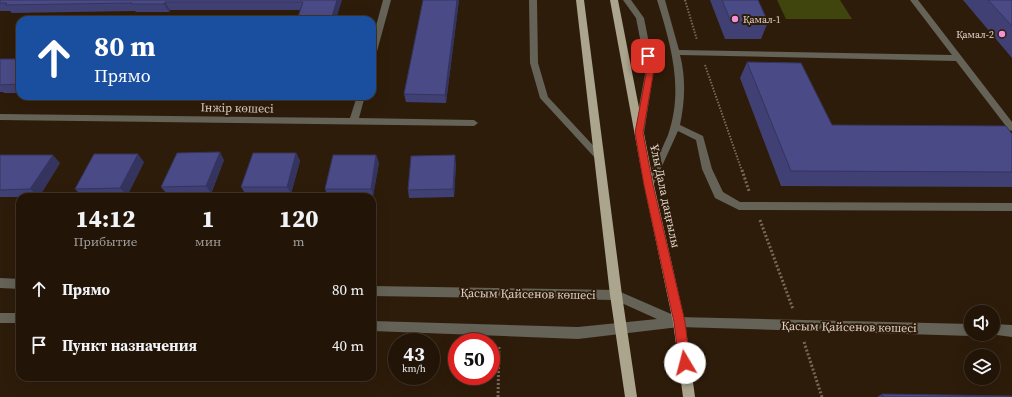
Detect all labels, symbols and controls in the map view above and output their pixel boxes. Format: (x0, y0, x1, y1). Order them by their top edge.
place label: Қамал-1 (743, 13, 781, 26)
marker: Қамал-1 (730, 14, 740, 24)
text: 80 m (94, 27, 156, 65)
place label: Қамал-2 (956, 28, 994, 41)
marker: Қамал-2 (997, 29, 1007, 39)
icon: ahead (28, 32, 80, 84)
pin (631, 39, 665, 73)
icon: arrive (637, 45, 659, 67)
text: Прямо (94, 63, 151, 88)
street label: Інжір көшесі (200, 99, 274, 117)
street label: Ұлы Дала даңғылы (646, 143, 684, 249)
text: 14:12 (75, 202, 136, 235)
text: 1 (202, 202, 215, 235)
text: 120 (279, 202, 318, 235)
text: Прибытие (74, 233, 137, 250)
text: мин (195, 233, 221, 250)
text: m (293, 233, 304, 250)
icon: ahead (28, 278, 50, 300)
text: Прямо (62, 279, 110, 300)
text: 80 m (332, 279, 364, 300)
street label: Қасым Қайсенов көшесі (460, 285, 596, 303)
map controls (964, 305, 1000, 385)
button: sound (964, 305, 1000, 341)
street label: Қасым Қайсенов көшесі (781, 318, 917, 336)
speed limit sign: 50 (448, 333, 500, 385)
icon: arrive (28, 334, 50, 356)
text: Пункт назначения (62, 335, 197, 356)
text: 40 m (332, 335, 364, 356)
text: 43 (403, 340, 425, 368)
position arrow (664, 342, 706, 384)
button: layers (964, 349, 1000, 385)
text: km/h (402, 362, 426, 375)

